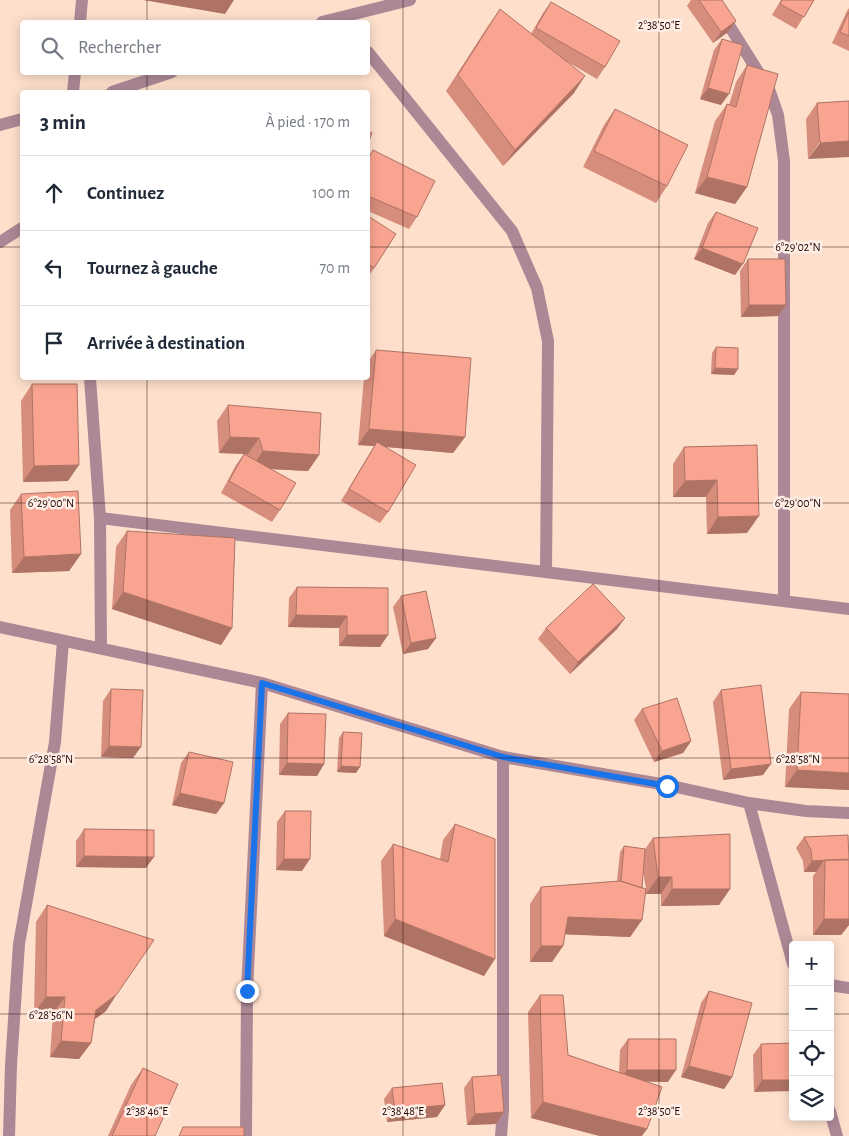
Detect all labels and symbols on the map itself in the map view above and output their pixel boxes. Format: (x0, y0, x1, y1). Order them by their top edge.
text: 2°38'50"E (638, 19, 680, 31)
text: 6°29'02"N (775, 241, 821, 253)
text: 6°29'00"N (28, 497, 74, 509)
text: 6°29'00"N (775, 497, 821, 509)
text: 6°28'58"N (29, 753, 73, 765)
text: 6°28'58"N (776, 753, 820, 765)
route start (656, 775, 679, 798)
route end (236, 980, 259, 1003)
text: 6°28'56"N (29, 1009, 73, 1021)
text: 2°38'46"E (126, 1105, 168, 1117)
text: 2°38'48"E (382, 1105, 424, 1117)
text: 2°38'50"E (638, 1105, 680, 1117)

